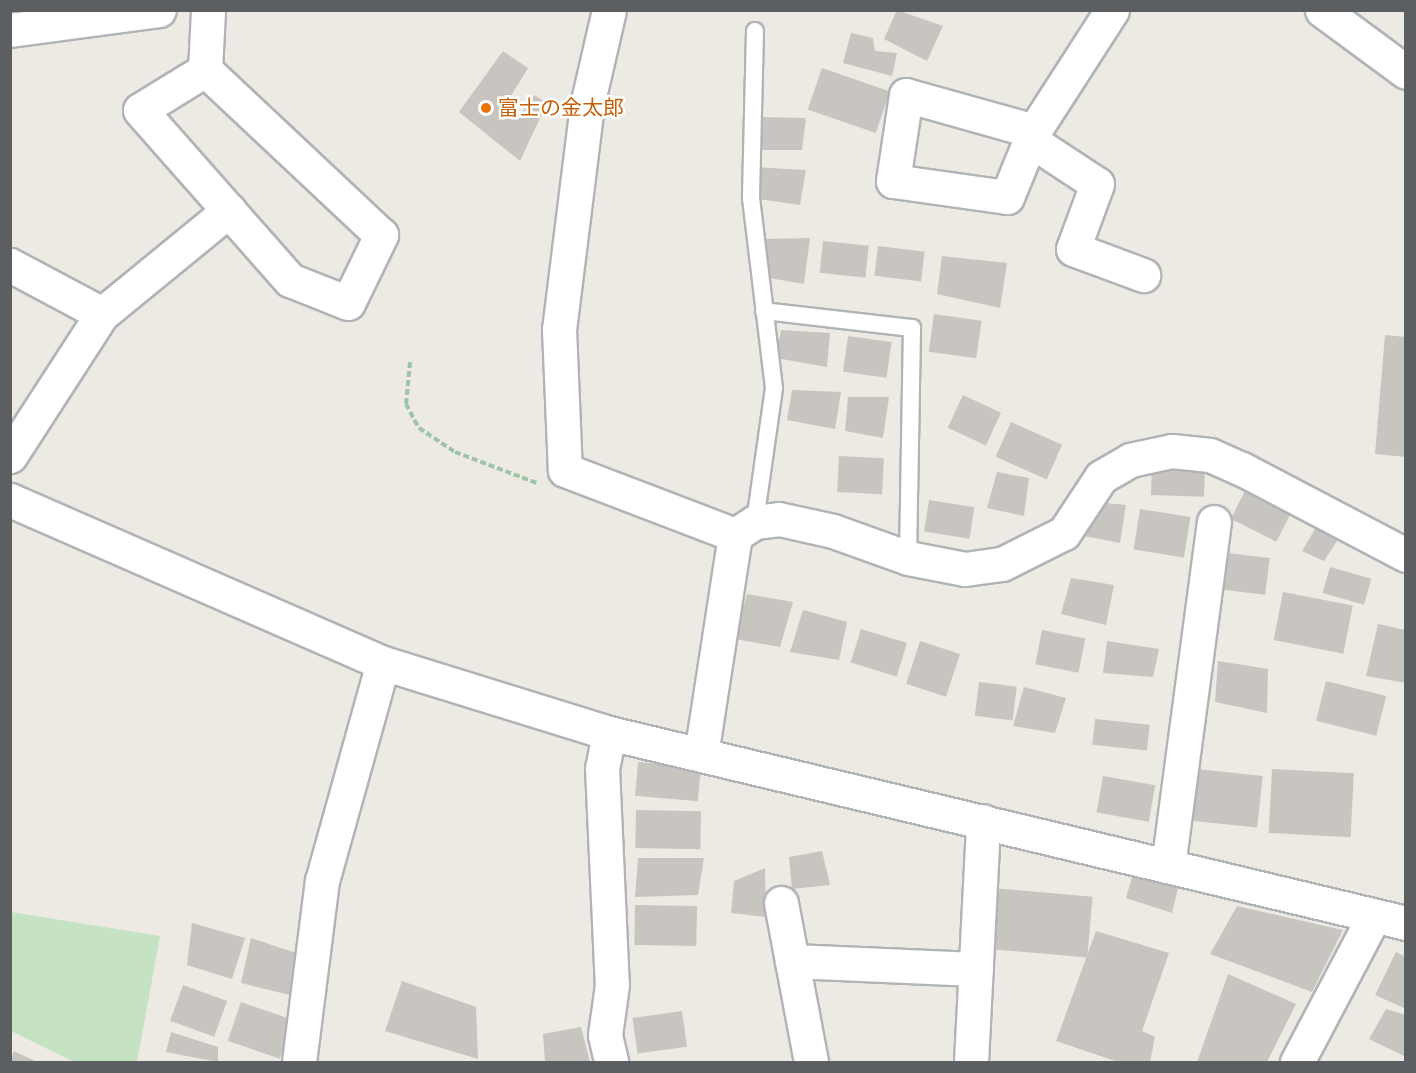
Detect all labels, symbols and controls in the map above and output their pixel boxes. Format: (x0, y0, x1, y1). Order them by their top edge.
place label: 富士の金太郎 (498, 95, 624, 121)
marker: 富士の金太郎 (479, 101, 493, 115)

